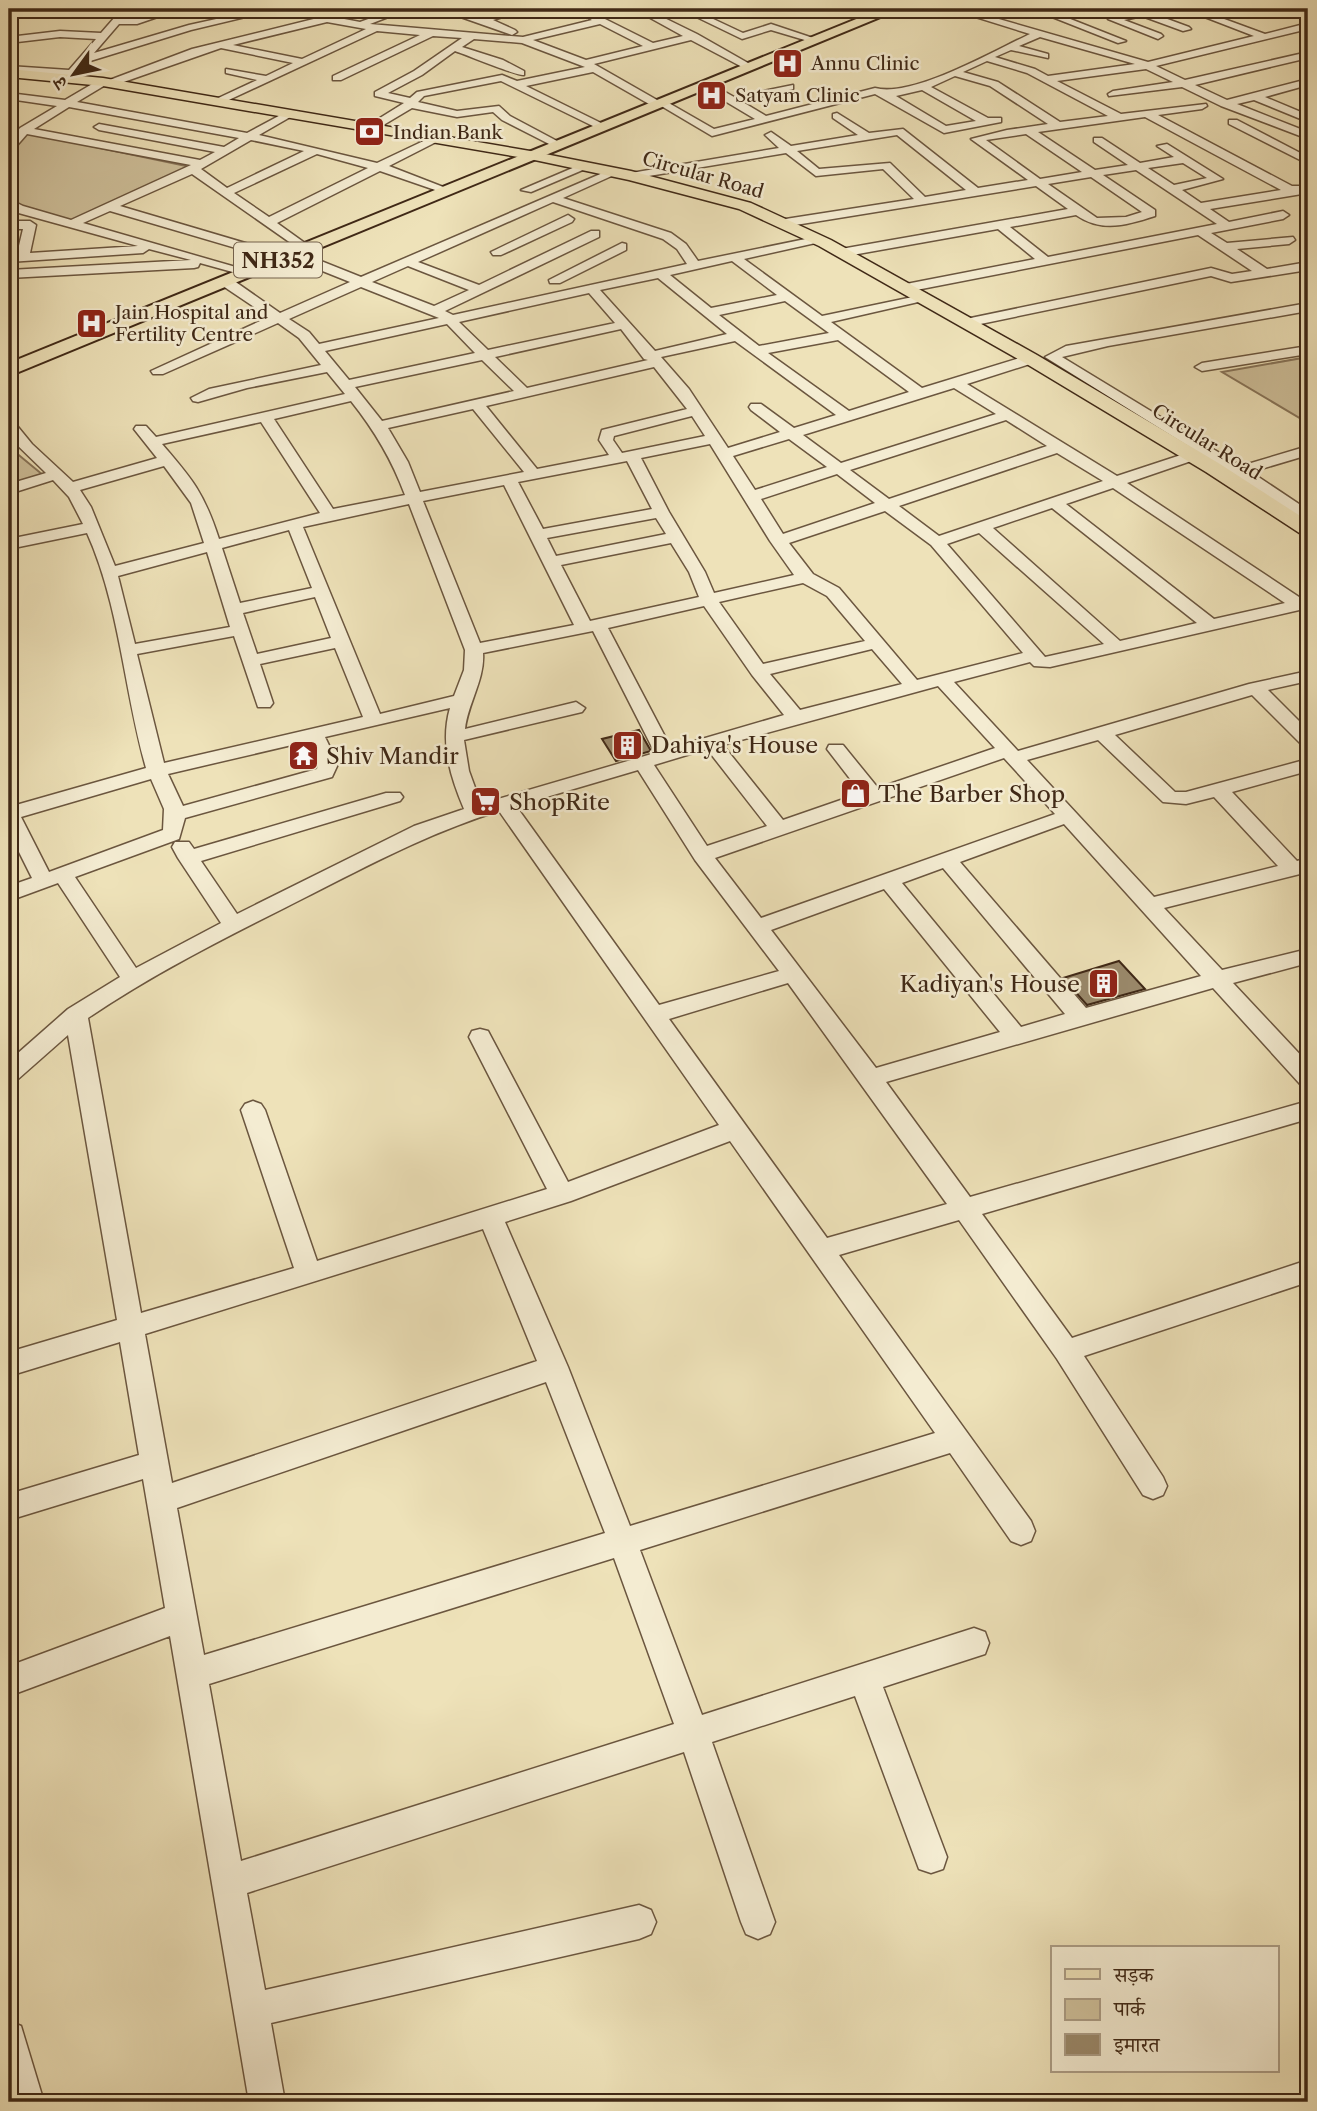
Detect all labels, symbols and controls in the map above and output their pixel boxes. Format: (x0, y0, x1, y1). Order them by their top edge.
north arrow (38, 38, 108, 108)
hospital icon: Annu Clinic (771, 46, 805, 80)
place label: Annu Clinic (810, 52, 919, 75)
text: उ (47, 72, 74, 95)
hospital icon: Satyam Clinic (695, 78, 729, 112)
place label: Satyam Clinic (735, 84, 860, 107)
bank icon: Indian Bank (353, 115, 387, 149)
place label: Indian Bank (393, 121, 504, 144)
street label: Circular Road (640, 147, 767, 203)
road number: NH352 (234, 243, 322, 278)
place label: Jain Hospital and Fertility Centre (112, 301, 269, 346)
hospital icon: Jain Hospital and Fertility Centre (75, 306, 109, 340)
street label: Circular Road (1148, 399, 1267, 485)
building icon: Dahiya's House (611, 728, 645, 762)
place label: Dahiya's House (651, 731, 818, 759)
temple icon: Shiv Mandir (286, 739, 320, 773)
place label: Shiv Mandir (326, 742, 459, 770)
shop icon: The Barber Shop (838, 777, 872, 811)
place label: The Barber Shop (878, 780, 1065, 808)
supermarket icon: ShopRite (469, 785, 503, 819)
place label: ShopRite (509, 788, 610, 816)
building icon: Kadiyan's House (1086, 967, 1120, 1001)
place label: Kadiyan's House (900, 970, 1080, 998)
legend (1051, 1946, 1278, 2072)
text: सड़क (1113, 1962, 1154, 1987)
text: पार्क (1113, 1996, 1146, 2021)
text: इमारत (1113, 2032, 1161, 2057)

